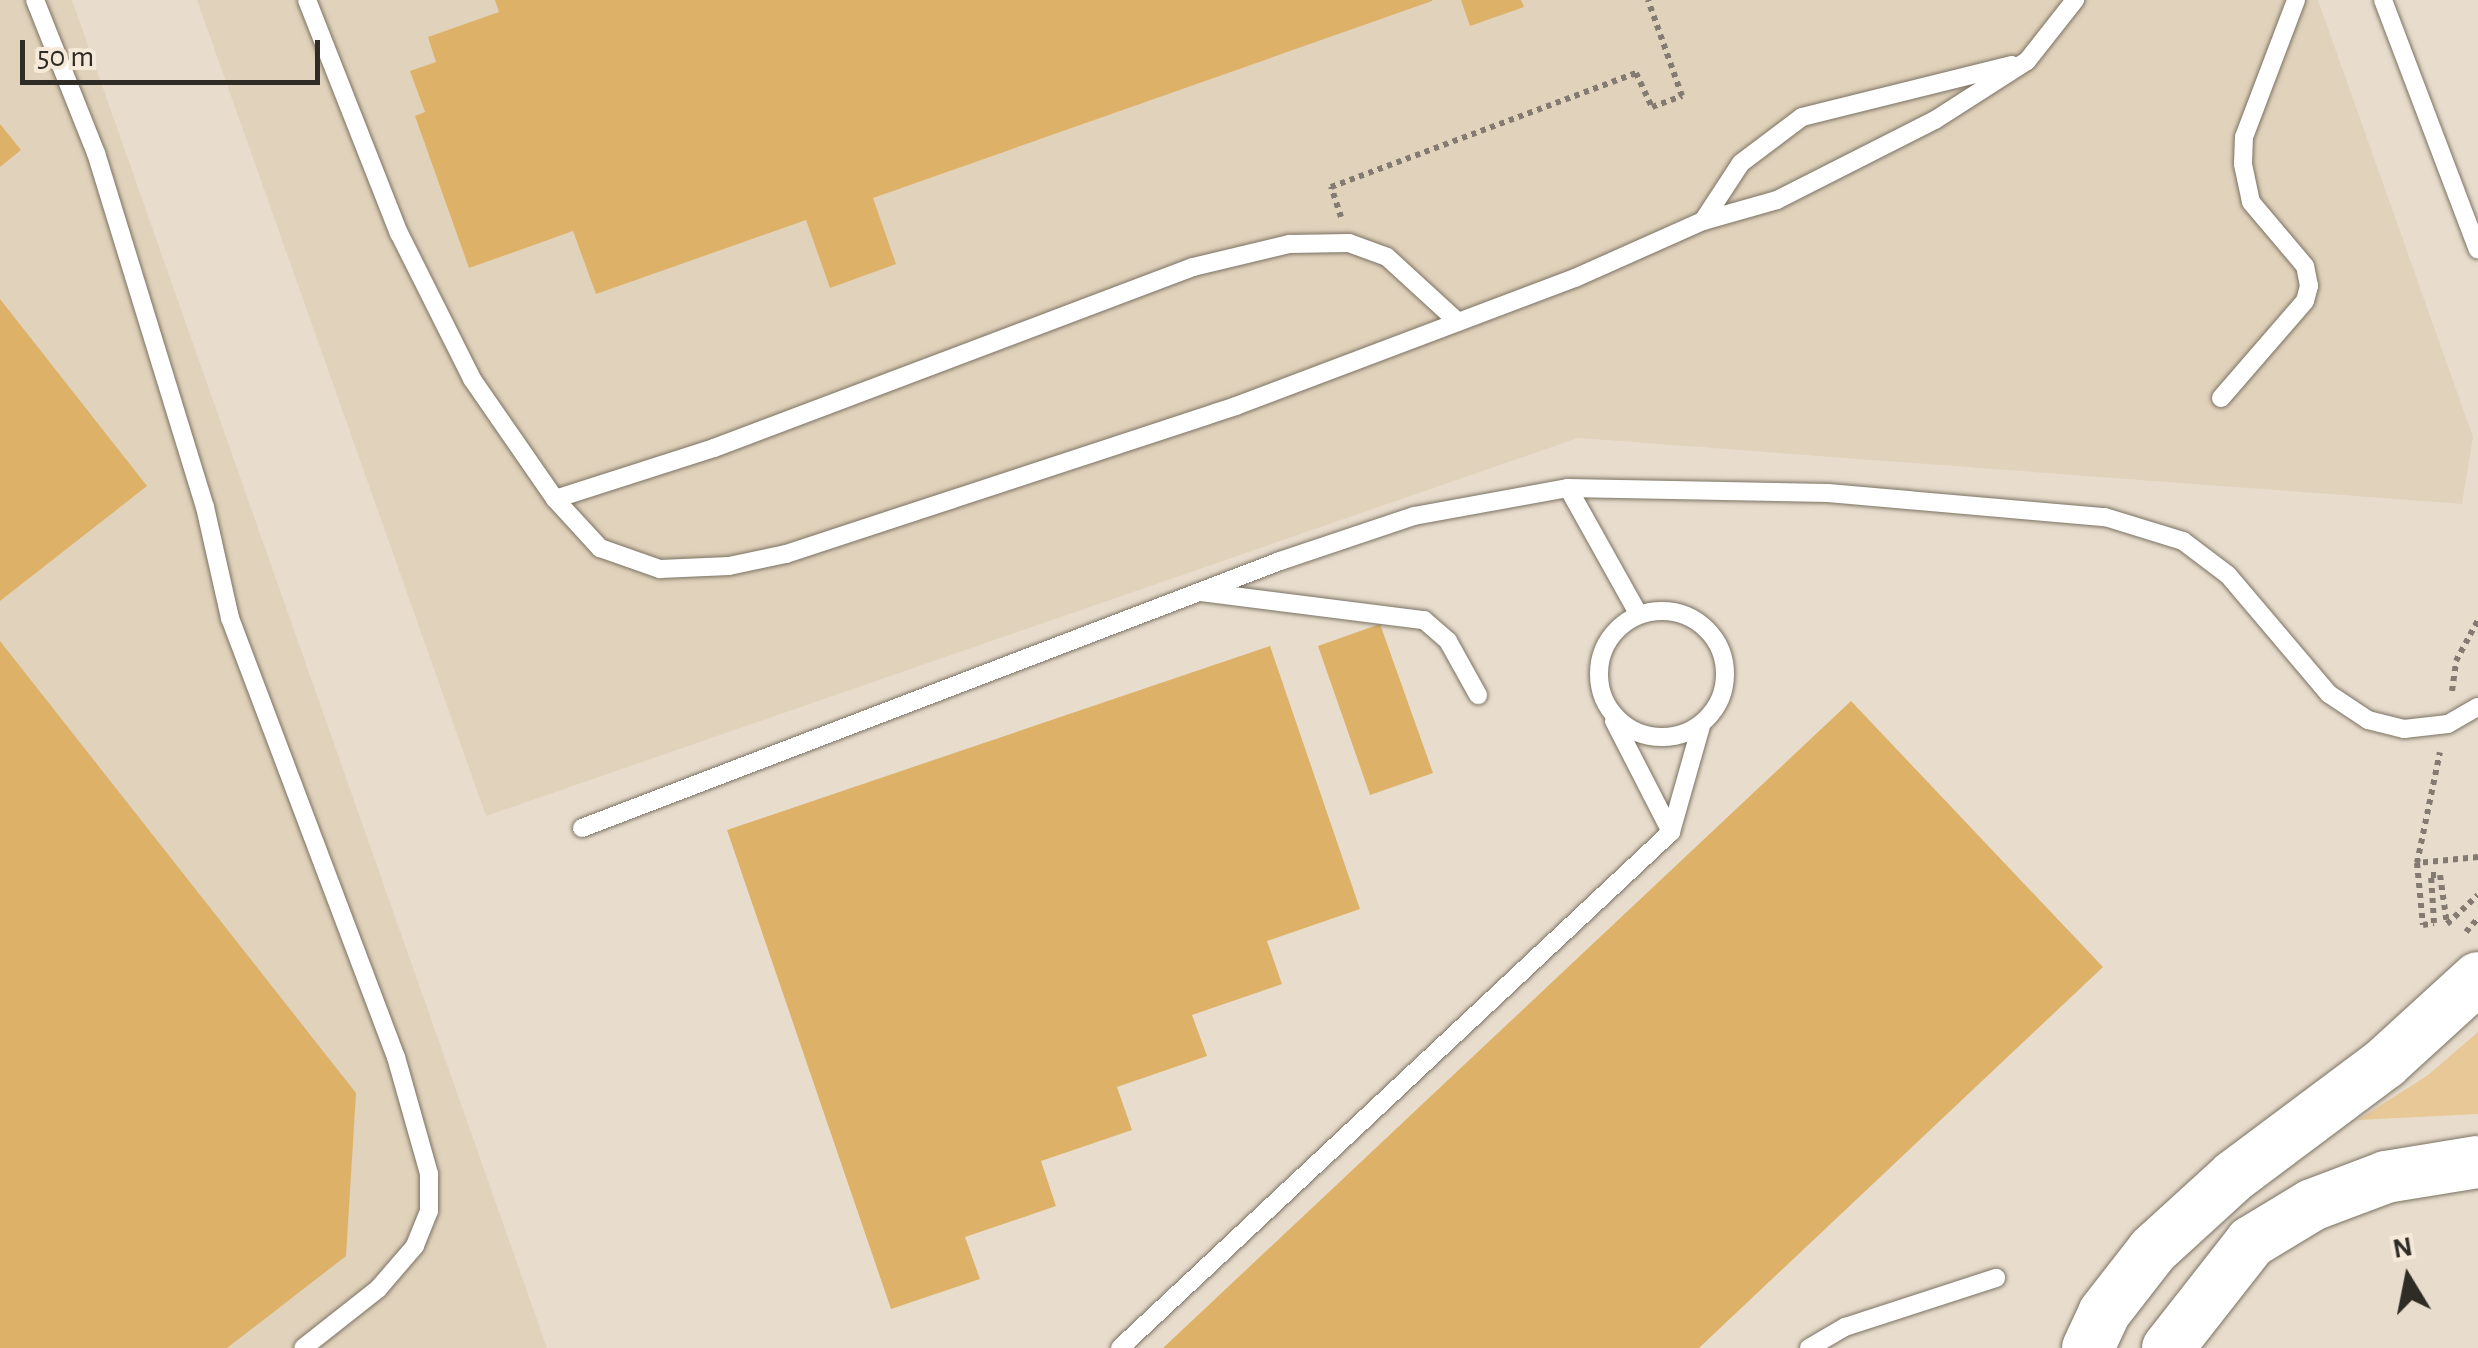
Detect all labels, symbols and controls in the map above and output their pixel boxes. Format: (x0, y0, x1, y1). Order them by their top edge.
scale bar (25, 20, 325, 82)
text: 50 m (37, 42, 94, 72)
north arrow (2358, 1228, 2458, 1328)
text: N (2391, 1233, 2415, 1264)

